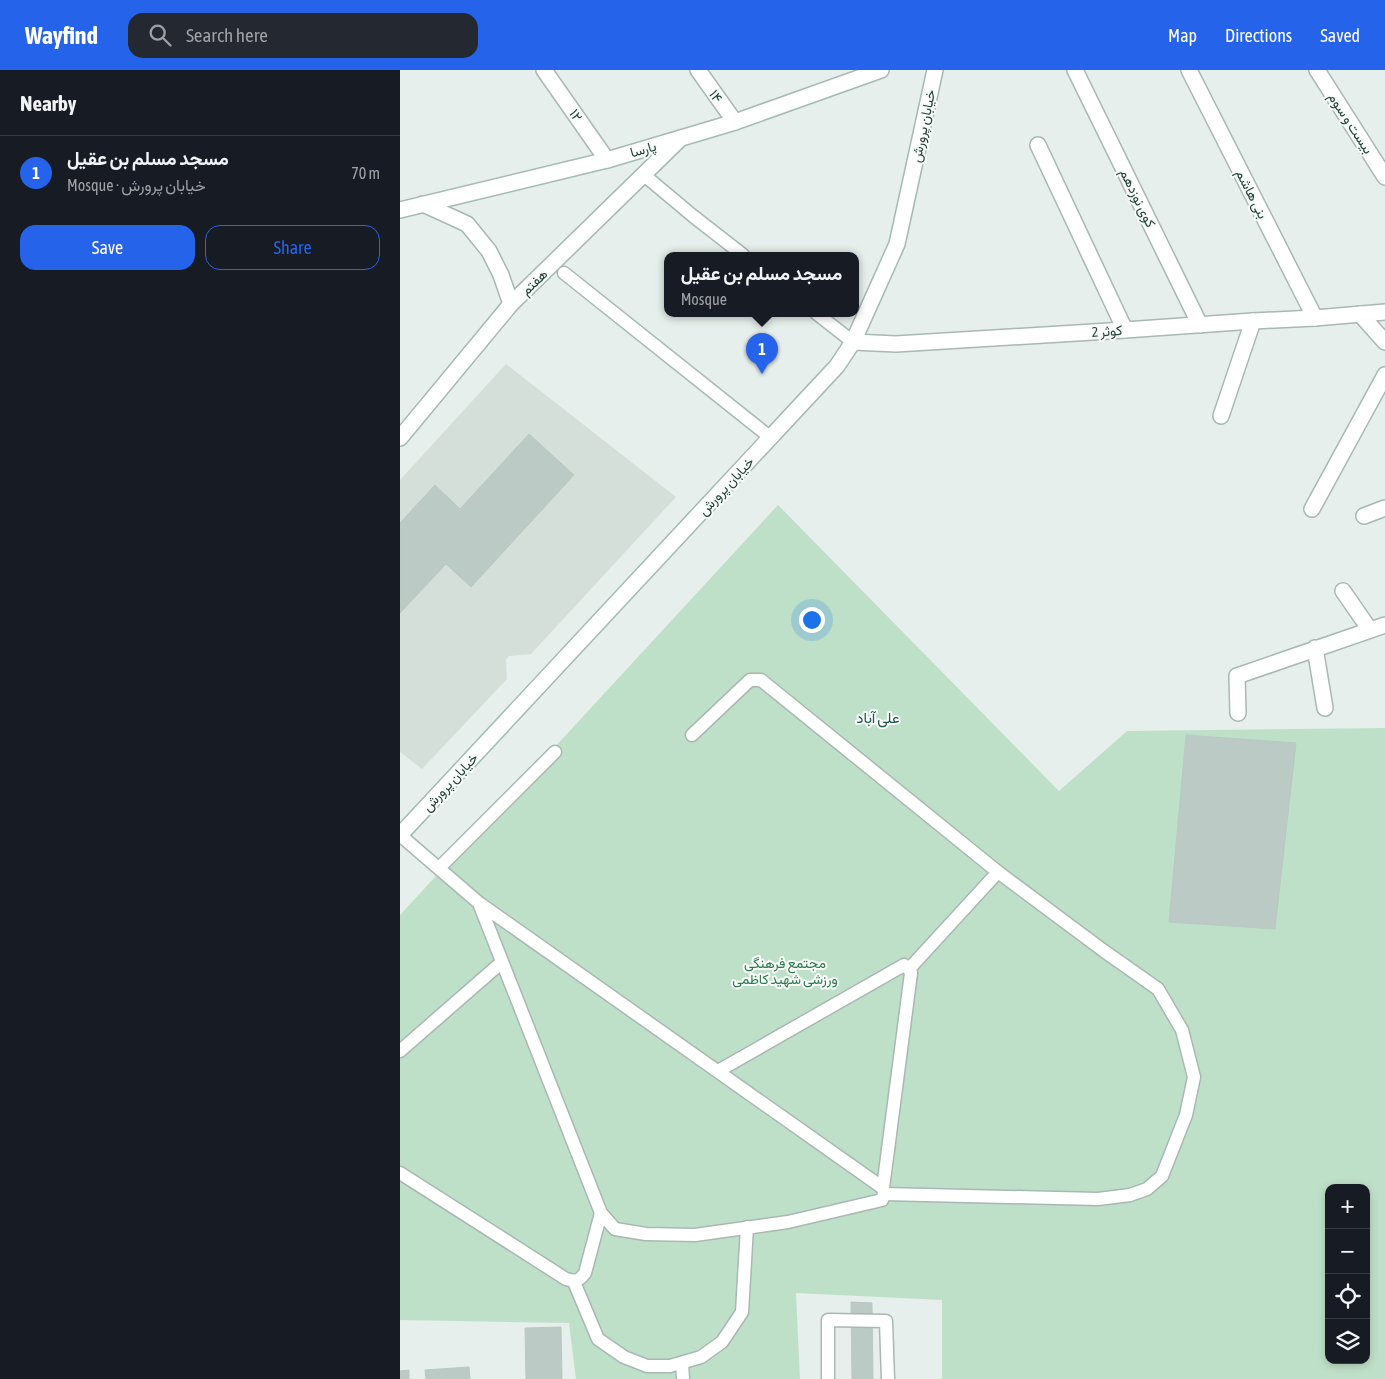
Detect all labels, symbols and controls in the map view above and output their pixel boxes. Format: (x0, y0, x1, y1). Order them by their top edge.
search box (128, 13, 478, 58)
icon: search (146, 21, 174, 49)
text: Wayfind (25, 22, 98, 49)
text: Search here (186, 24, 268, 46)
text: Map (1168, 25, 1197, 46)
text: Directions (1225, 25, 1292, 46)
text: Saved (1320, 25, 1360, 46)
street label: ۱۴ (706, 86, 726, 106)
street label: خیابان پرورش (908, 88, 940, 164)
street label: بیست و سوم (1324, 89, 1377, 157)
text: Nearby (20, 91, 76, 115)
street label: ۱۲ (566, 106, 586, 124)
street label: پارسا (628, 138, 658, 162)
text: مسجد مسلم بن عقیل (67, 147, 229, 169)
text: 1 (32, 164, 40, 182)
text: 70 m (351, 164, 380, 182)
street label: کوی نوزدهم (1116, 166, 1159, 230)
street label: بنی هاشم (1232, 167, 1271, 222)
text: Mosque · خیابان پرورش (67, 176, 206, 194)
button: Save (20, 225, 195, 270)
button: Share (205, 225, 380, 270)
popup (664, 252, 859, 317)
text: مسجد مسلم بن عقیل (681, 262, 842, 284)
street label: هفتم (517, 265, 551, 299)
text: Mosque (681, 290, 727, 308)
street label: کوثر 2 (1091, 322, 1123, 341)
pin: 1 (746, 333, 778, 374)
street label: خیابان پرورش (695, 454, 758, 520)
your location (799, 607, 825, 633)
district label: علی آباد (856, 709, 900, 728)
street label: خیابان پرورش (419, 750, 482, 816)
park label: مجتمع فرهنگی ورزشی شهید کاظمی (732, 955, 838, 988)
map controls (1325, 1184, 1370, 1364)
button: + (1325, 1184, 1370, 1229)
button: − (1325, 1229, 1370, 1274)
button: locate (1325, 1274, 1370, 1319)
button: layers (1325, 1319, 1370, 1364)

